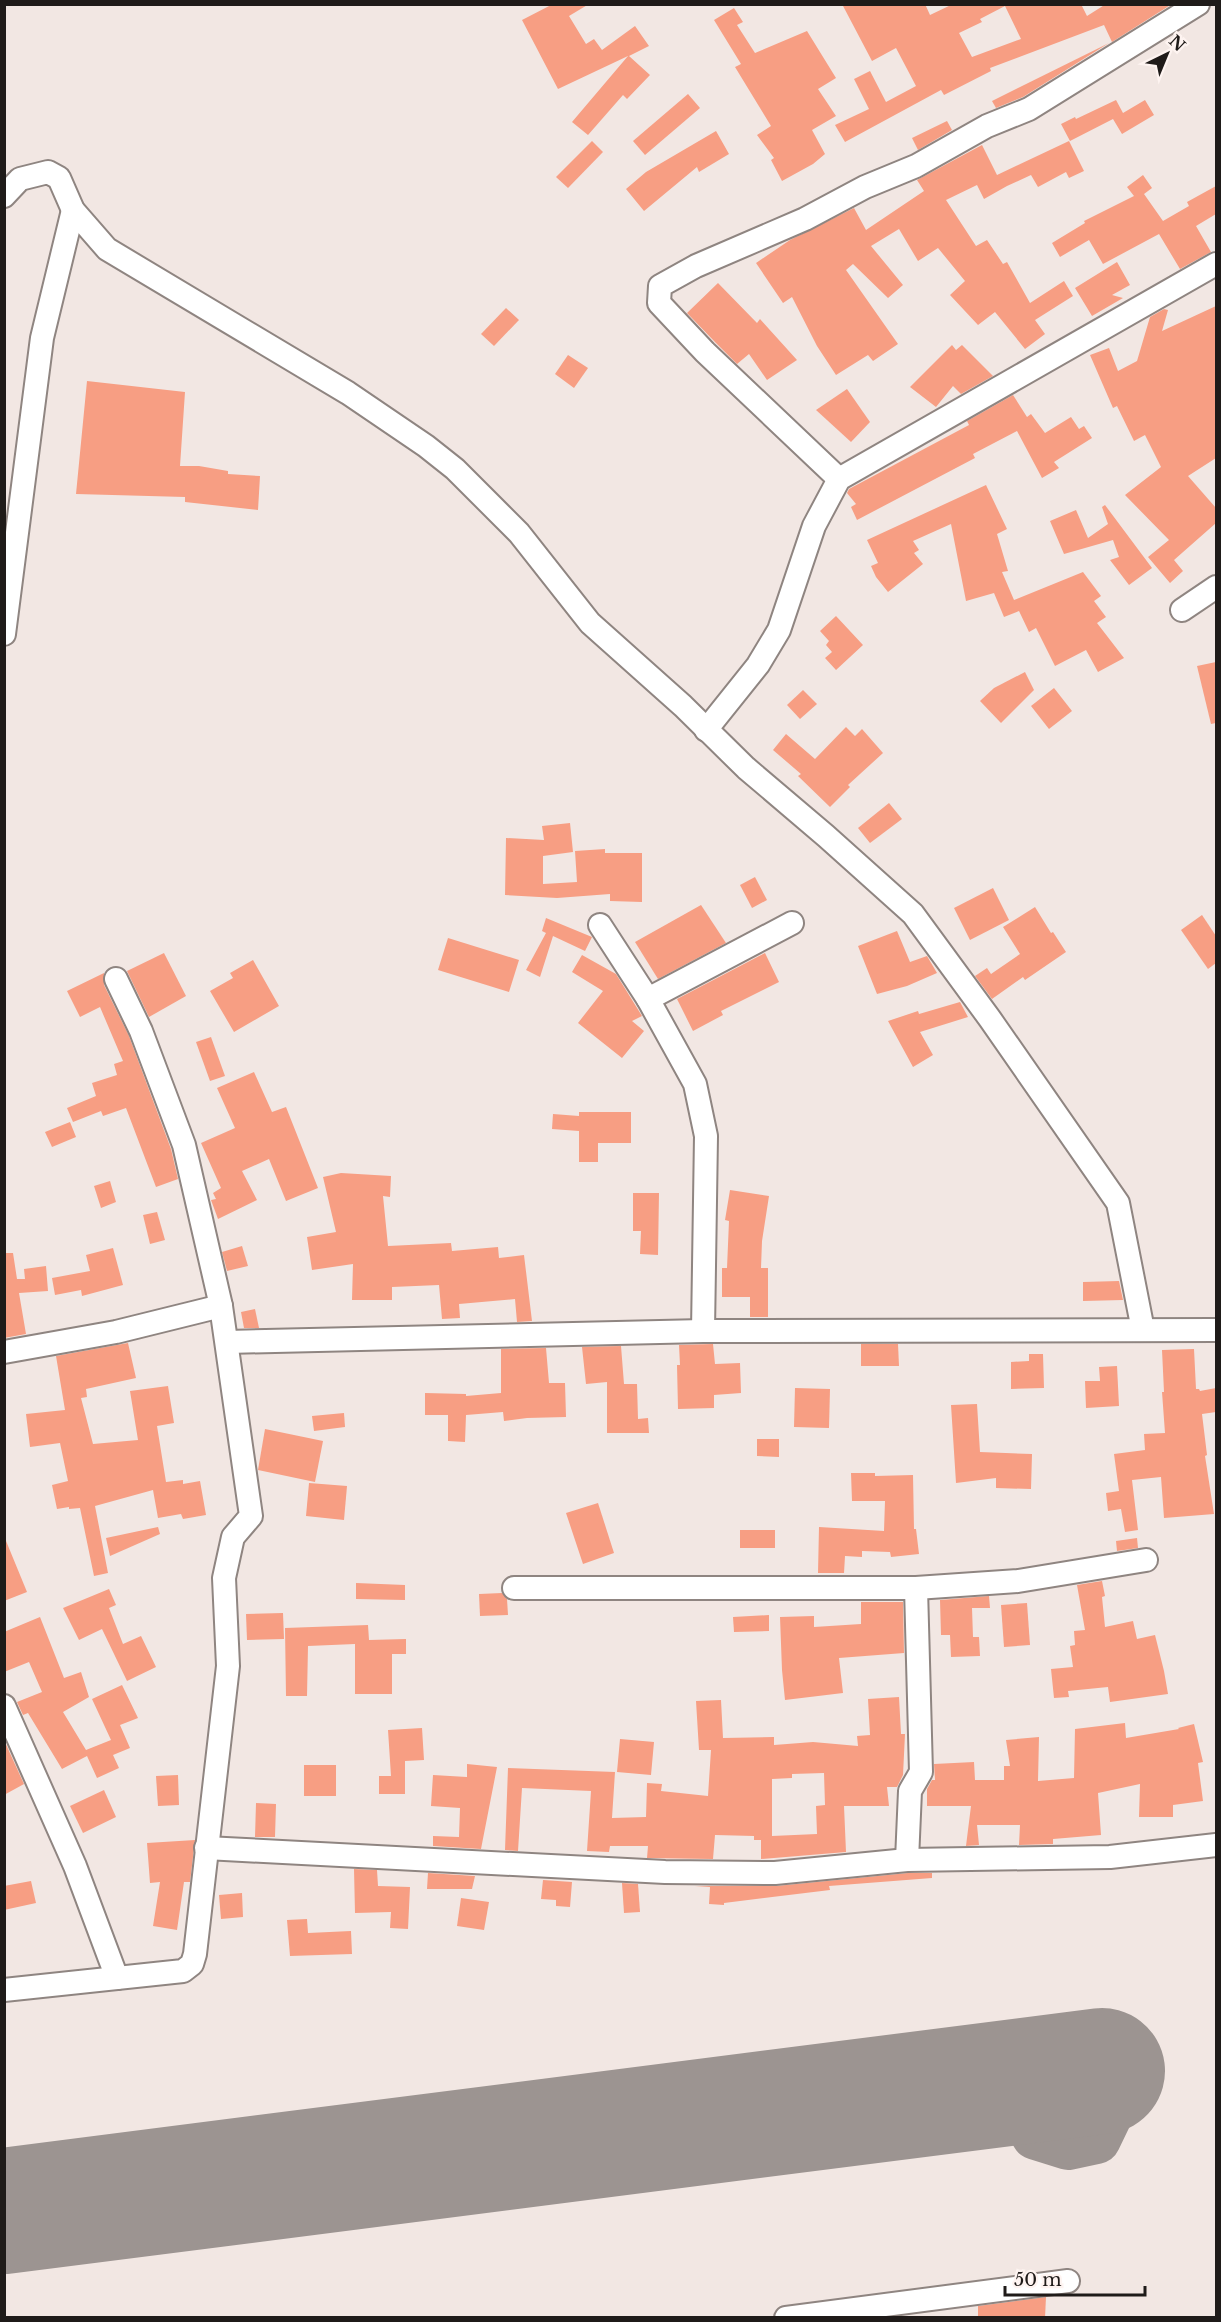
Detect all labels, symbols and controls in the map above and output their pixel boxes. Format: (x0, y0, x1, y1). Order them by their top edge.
north arrow (1137, 24, 1197, 84)
text: N (1165, 31, 1190, 55)
scale bar (1005, 2259, 1144, 2297)
text: 50 m (1014, 2269, 1062, 2291)

